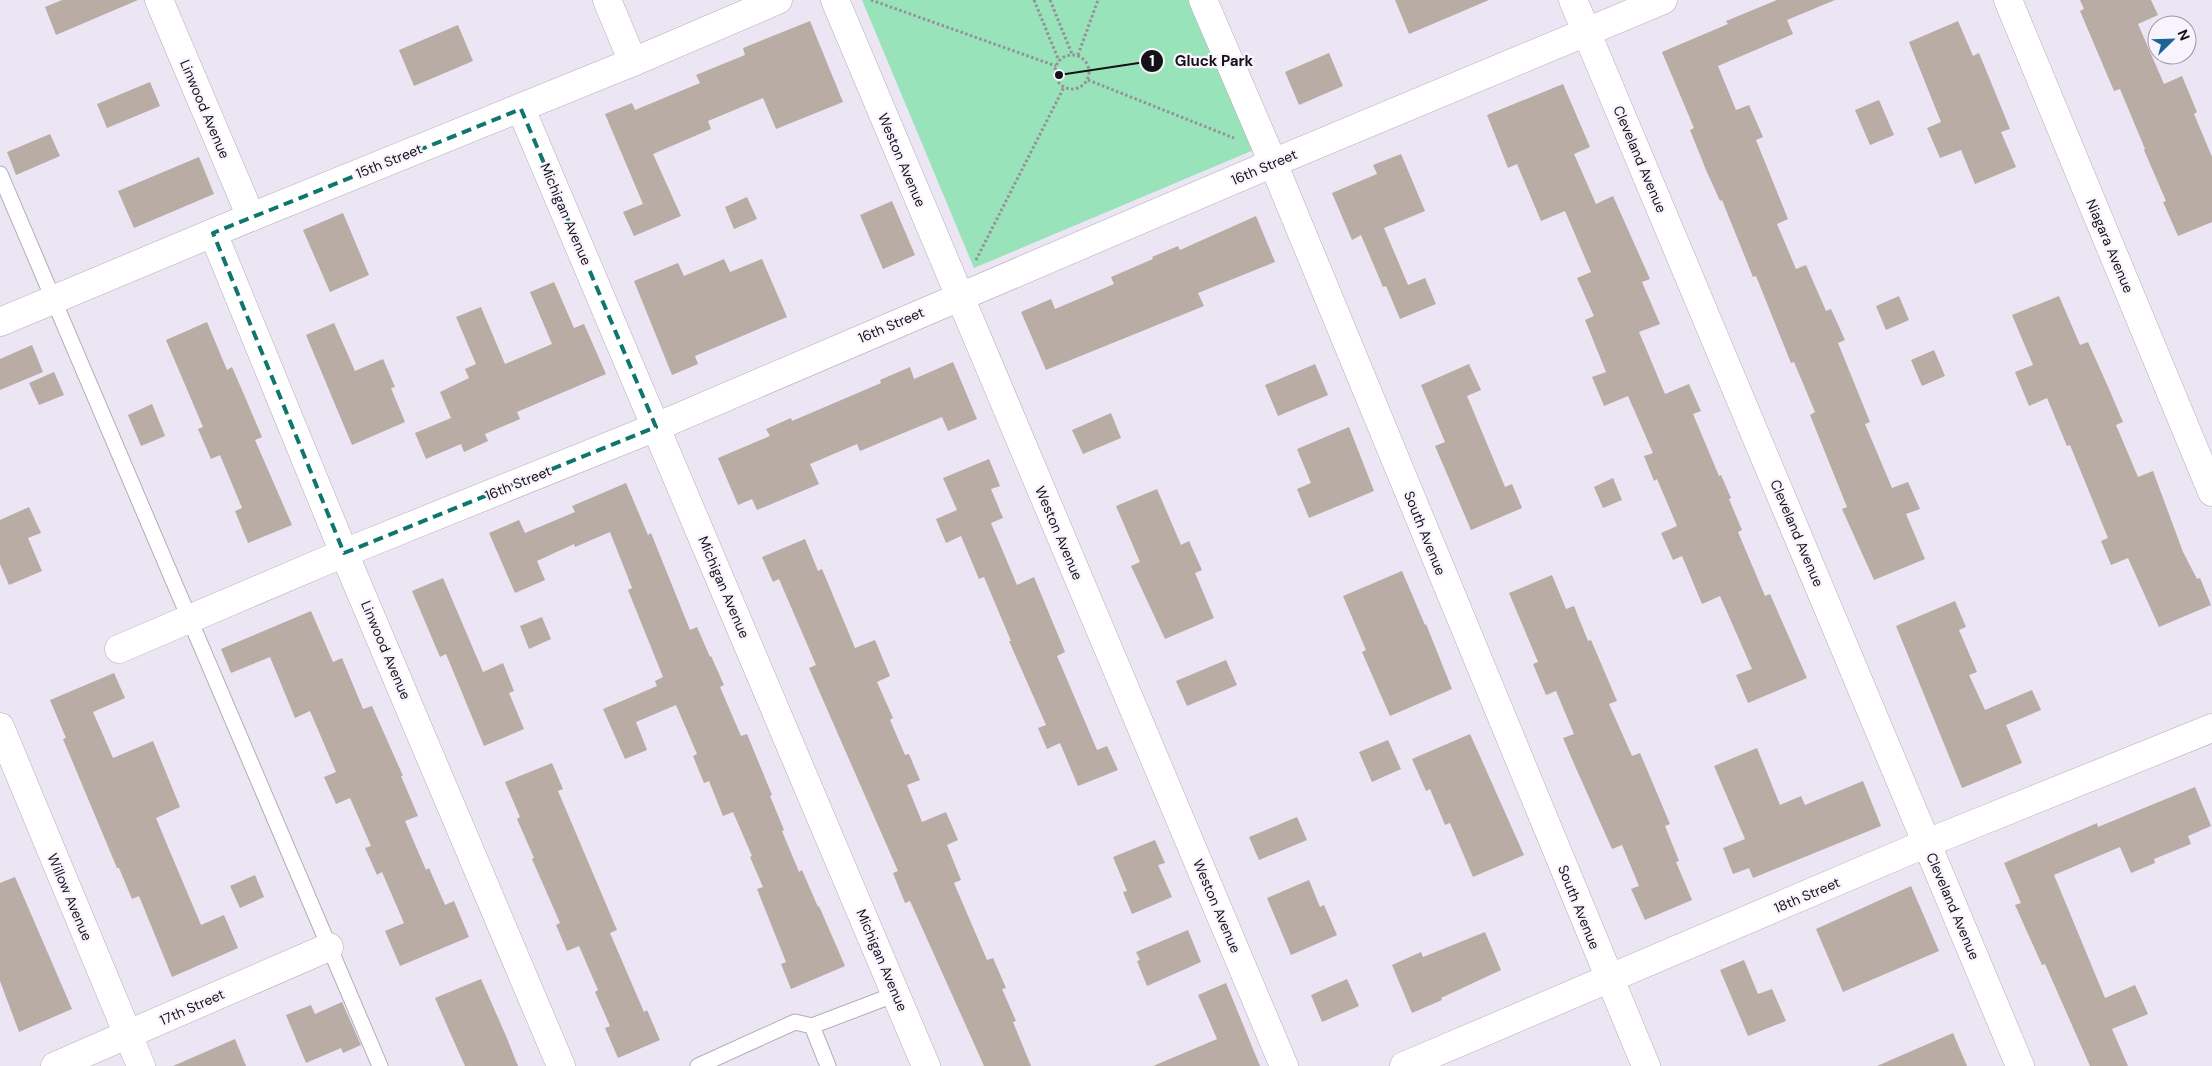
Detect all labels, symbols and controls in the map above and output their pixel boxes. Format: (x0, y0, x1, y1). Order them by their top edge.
north arrow (2147, 15, 2197, 65)
text: N (2174, 27, 2194, 43)
callout: Gluck Park (1139, 46, 1263, 76)
text: 1 (1149, 51, 1155, 71)
text: Gluck Park (1175, 51, 1254, 71)
street label: Linwood Avenue (176, 57, 234, 161)
street label: Cleveland Avenue (1609, 103, 1671, 215)
street label: Weston Avenue (874, 110, 930, 210)
street label: 15th Street (353, 140, 425, 182)
street label: 16th Street (1228, 145, 1300, 189)
street label: Michigan Avenue (536, 160, 596, 268)
street label: Niagara Avenue (2082, 196, 2138, 296)
street label: 16th Street (855, 303, 927, 347)
street label: 16th Street (482, 462, 554, 504)
street label: Cleveland Avenue (1766, 477, 1828, 589)
street label: Weston Avenue (1031, 483, 1087, 583)
street label: South Avenue (1400, 488, 1450, 578)
street label: Michigan Avenue (694, 533, 754, 641)
street label: Linwood Avenue (357, 598, 415, 702)
street label: Cleveland Avenue (1922, 850, 1984, 962)
street label: Willow Avenue (44, 851, 97, 943)
street label: Weston Avenue (1189, 856, 1245, 956)
street label: South Avenue (1554, 862, 1604, 952)
street label: 18th Street (1771, 873, 1843, 917)
street label: Michigan Avenue (852, 906, 912, 1014)
street label: 17th Street (157, 985, 227, 1029)

